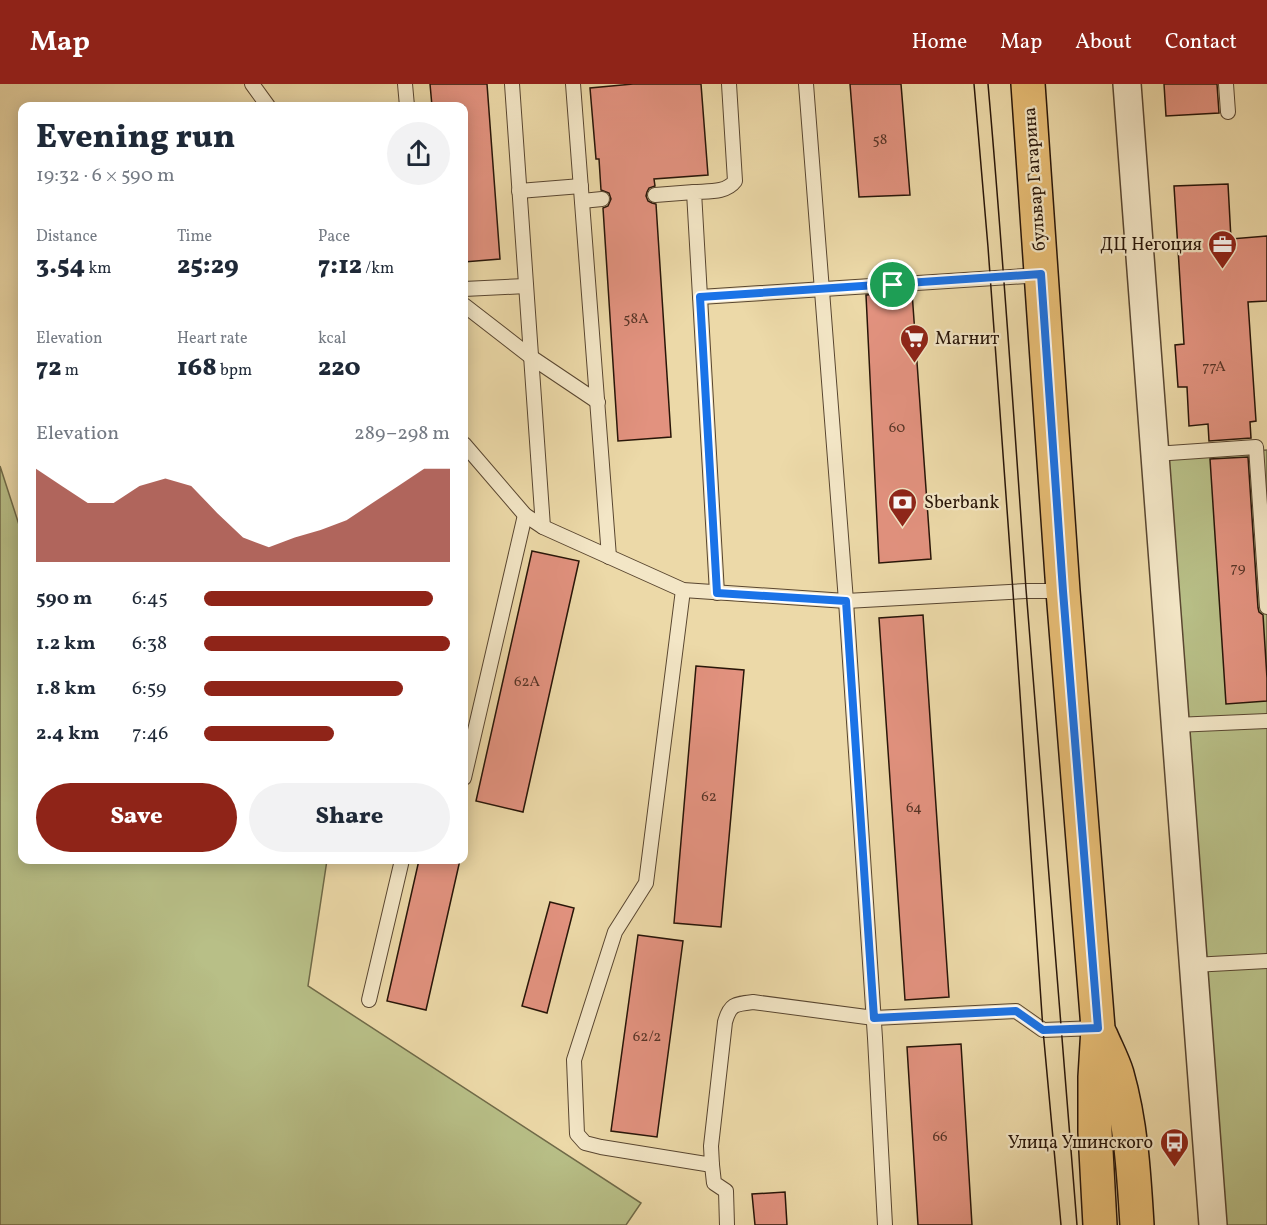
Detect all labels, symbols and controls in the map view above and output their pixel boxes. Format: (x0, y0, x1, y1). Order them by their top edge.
text: Map (30, 23, 90, 62)
text: Home (912, 28, 967, 57)
text: Map (1000, 28, 1042, 57)
text: About (1075, 28, 1132, 57)
text: Contact (1165, 28, 1237, 57)
street label: бульвар Гагарина (1018, 106, 1053, 252)
text: Evening run (36, 116, 235, 162)
button: share (387, 122, 450, 185)
house number: 58 (873, 130, 887, 151)
text: 19:32 · 6 × 590 m (36, 162, 175, 190)
text: Distance (36, 226, 97, 248)
text: Time (177, 226, 212, 248)
text: Pace (318, 226, 350, 248)
office icon: ДЦ Негоция (1207, 228, 1239, 270)
place label: ДЦ Негоция (1100, 233, 1202, 258)
text: 3.54 (36, 248, 85, 284)
text: 25:29 (177, 248, 239, 284)
text: 7:12 (318, 248, 362, 284)
text: km (85, 258, 111, 280)
text: /km (362, 258, 394, 280)
pin (867, 259, 918, 310)
icon: arrive (876, 268, 909, 301)
house number: 58А (623, 309, 649, 330)
supermarket icon: Магнит (898, 322, 930, 364)
place label: Магнит (935, 327, 999, 352)
text: Elevation (36, 328, 103, 350)
text: Heart rate (177, 328, 248, 350)
text: kcal (318, 328, 346, 350)
text: 72 (36, 350, 62, 386)
text: 168 (177, 350, 217, 386)
text: 220 (318, 350, 361, 386)
house number: 77А (1202, 357, 1226, 378)
text: m (62, 360, 79, 382)
text: bpm (217, 360, 252, 382)
house number: 60 (889, 418, 905, 439)
text: Elevation (36, 420, 119, 448)
text: 289–298 m (354, 420, 450, 448)
bank icon: Sberbank (887, 486, 919, 528)
place label: Sberbank (924, 491, 999, 516)
house number: 79 (1231, 558, 1246, 579)
text: 590 m (36, 585, 92, 613)
text: 6:45 (132, 585, 168, 613)
text: 1.2 km (36, 630, 96, 658)
text: 6:38 (132, 630, 167, 658)
house number: 62А (514, 672, 541, 693)
text: 1.8 km (36, 675, 96, 703)
text: 6:59 (132, 675, 166, 703)
text: 2.4 km (36, 720, 100, 748)
text: 7:46 (132, 720, 168, 748)
button: Save (36, 783, 237, 852)
button: Share (249, 783, 450, 852)
house number: 62 (701, 787, 717, 808)
house number: 64 (906, 798, 922, 819)
house number: 62/2 (633, 1027, 661, 1048)
bus stop icon: Улица Ушинского (1158, 1126, 1190, 1168)
house number: 66 (932, 1127, 948, 1148)
place label: Улица Ушинского (1008, 1131, 1153, 1156)

